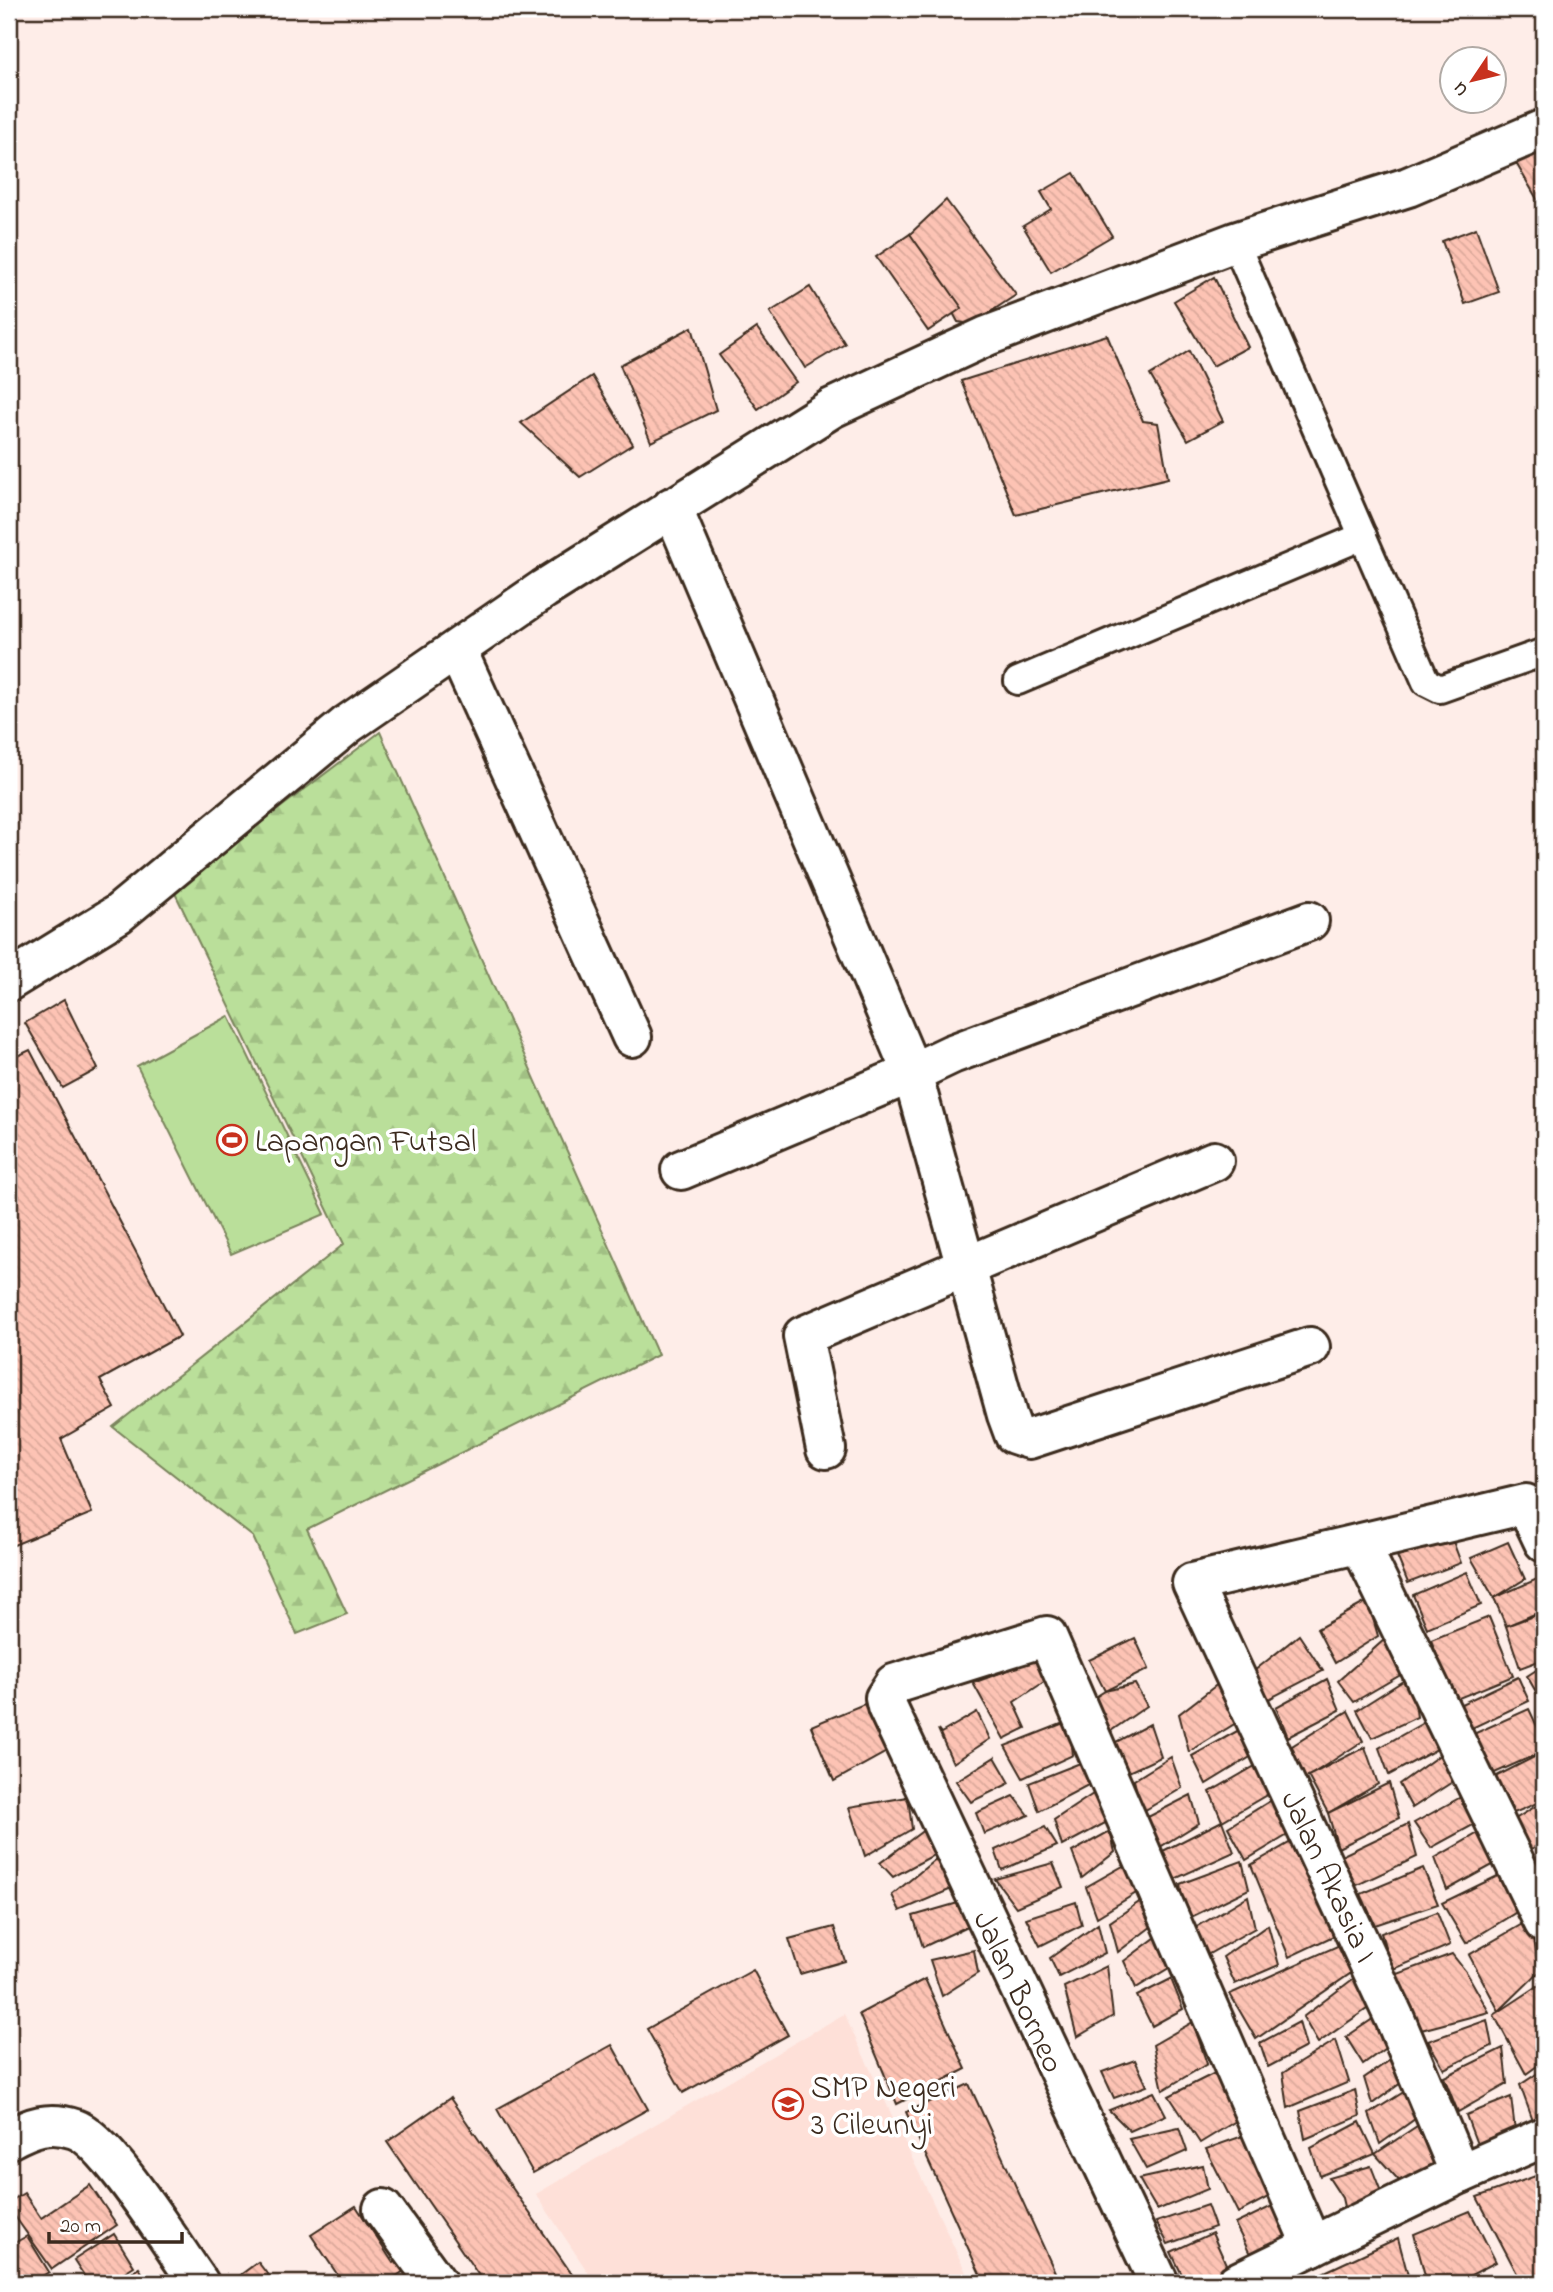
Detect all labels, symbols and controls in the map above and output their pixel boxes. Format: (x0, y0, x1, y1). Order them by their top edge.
north arrow (1438, 46, 1508, 116)
text: U (1447, 76, 1476, 101)
place label: Lapangan Futsal (255, 1120, 476, 1167)
sports icon: Lapangan Futsal (215, 1123, 249, 1157)
street label: Jalan Akasia I (1266, 1784, 1387, 1971)
street label: Jalan Borneo (959, 1904, 1075, 2081)
place label: SMP Negeri 3 Cileunyi (811, 2066, 956, 2150)
school or university icon: SMP Negeri 3 Cileunyi (771, 2087, 805, 2121)
scale bar (49, 2201, 182, 2245)
text: 20 m (60, 2212, 101, 2242)

